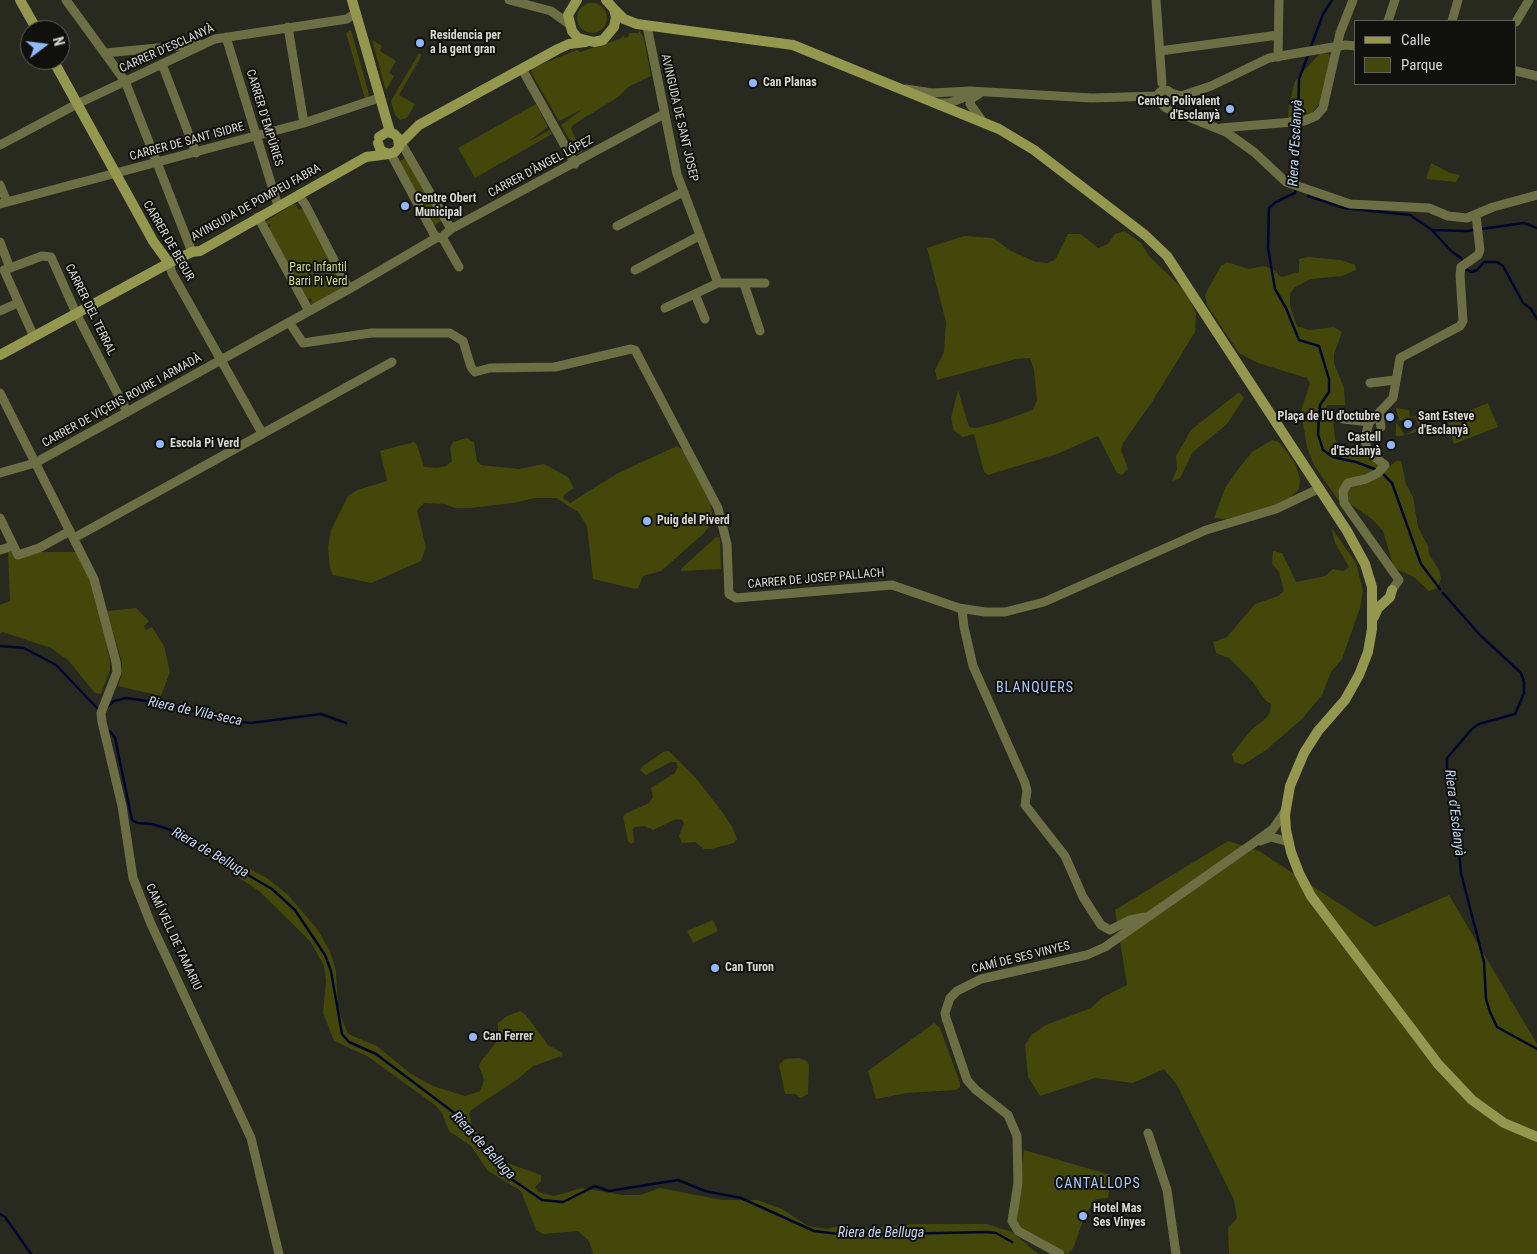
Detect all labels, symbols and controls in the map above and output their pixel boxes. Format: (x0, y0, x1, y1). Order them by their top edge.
north arrow (20, 20, 70, 70)
legend (1354, 20, 1517, 85)
street label: CARRER D'ESCLANYÀ (117, 22, 217, 76)
place label: Residencia per a la gent gran (430, 29, 501, 57)
text: Calle (1401, 31, 1431, 49)
text: N (50, 35, 67, 48)
marker: Residencia per a la gent gran (414, 37, 426, 49)
street label: AVINGUDA DE SANT JOSEP (657, 53, 701, 183)
text: Parque (1401, 56, 1443, 74)
street label: CARRER D'EMPÚRIES (242, 68, 286, 168)
place label: Can Planas (763, 76, 817, 90)
marker: Can Planas (747, 77, 759, 89)
place label: Centre Polivalent d'Esclanyà (1137, 95, 1220, 123)
water label: Riera d'Esclanyà (1285, 99, 1307, 187)
marker: Centre Polivalent d'Esclanyà (1224, 103, 1236, 115)
street label: CARRER DE SANT ISIDRE (128, 120, 246, 164)
street label: CARRER D'ÀNGEL LÓPEZ (486, 133, 596, 201)
street label: AVINGUDA DE POMPEU FABRA (189, 161, 323, 245)
place label: Centre Obert Municipal (415, 192, 476, 220)
street label: CARRER DE BEGUR (139, 199, 197, 283)
marker: Centre Obert Municipal (399, 200, 411, 212)
park label: Parc Infantil Barri Pi Verd (289, 261, 347, 289)
street label: CARRER DEL TERRAL (62, 262, 118, 358)
street label: CARRER DE VIÇENS ROURE I ARMADÀ (40, 351, 204, 451)
place label: Plaça de l'U d'octubre (1278, 410, 1380, 424)
place label: Sant Esteve d'Esclanyà (1418, 410, 1474, 438)
marker: Plaça de l'U d'octubre (1384, 411, 1396, 423)
marker: Sant Esteve d'Esclanyà (1402, 418, 1414, 430)
place label: Castell d'Esclanyà (1331, 431, 1381, 459)
place label: Escola Pi Verd (170, 437, 239, 451)
marker: Escola Pi Verd (154, 438, 166, 450)
marker: Castell d'Esclanyà (1385, 439, 1397, 451)
place label: Puig del Piverd (657, 514, 730, 528)
marker: Puig del Piverd (641, 515, 653, 527)
street label: CARRER DE JOSEP PALLACH (747, 566, 885, 592)
district label: BLANQUERS (995, 680, 1075, 696)
water label: Riera de Vila-seca (146, 694, 244, 730)
water label: Riera d'Esclanyà (1440, 769, 1468, 857)
water label: Riera de Belluga (168, 824, 252, 882)
street label: CAMÍ VELL DE TAMARIU (142, 881, 204, 993)
street label: CAMÍ DE SES VINYES (970, 939, 1072, 977)
place label: Can Turon (725, 961, 774, 975)
marker: Can Turon (709, 962, 721, 974)
place label: Can Ferrer (483, 1030, 533, 1044)
marker: Can Ferrer (467, 1031, 479, 1043)
water label: Riera de Belluga (447, 1109, 519, 1183)
district label: CANTALLOPS (1054, 1176, 1142, 1192)
place label: Hotel Mas Ses Vinyes (1093, 1202, 1146, 1230)
marker: Hotel Mas Ses Vinyes (1077, 1210, 1089, 1222)
water label: Riera de Belluga (838, 1225, 924, 1241)

